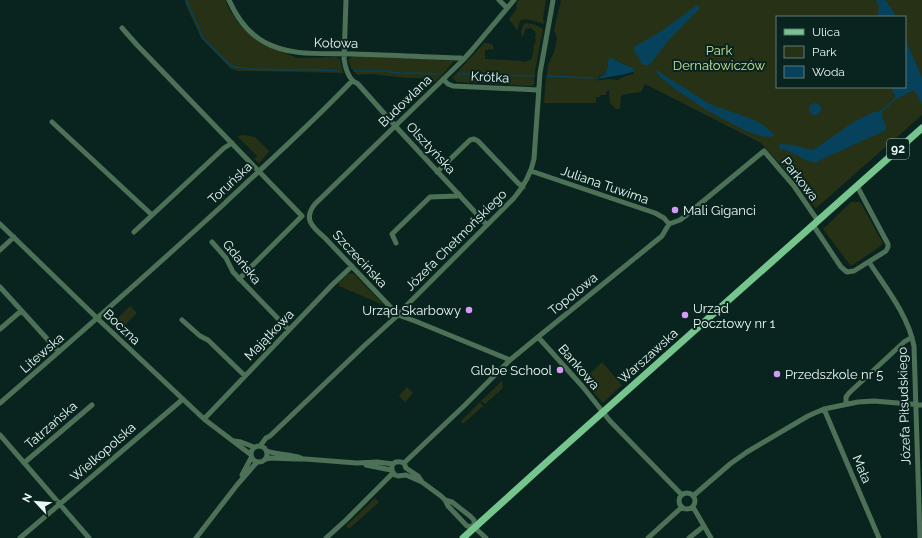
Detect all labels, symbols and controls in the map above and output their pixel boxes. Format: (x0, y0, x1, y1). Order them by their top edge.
legend (776, 16, 906, 88)
text: Ulica (812, 25, 840, 39)
street label: Kołowa (314, 35, 358, 51)
park label: Park Dernałowiczów (673, 43, 766, 73)
text: Park (812, 45, 837, 59)
text: Woda (812, 65, 845, 79)
street label: Krótka (470, 68, 510, 86)
street label: Budowlana (375, 72, 435, 130)
street label: Olsztyńska (403, 119, 459, 177)
road number: 92 (887, 139, 909, 159)
street label: Parkowa (778, 154, 822, 204)
street label: Toruńska (205, 159, 255, 207)
street label: Juliana Tuwima (559, 163, 651, 207)
street label: Józefa Chełmońskiego (402, 186, 510, 294)
place label: Mali Giganci (683, 203, 756, 218)
marker: Mali Giganci (670, 205, 680, 215)
street label: Szczecińska (330, 227, 390, 291)
street label: Gdańska (220, 237, 264, 287)
street label: Topolowa (546, 270, 600, 318)
place label: Urząd Pocztowy nr 1 (693, 301, 776, 331)
place label: Urząd Skarbowy (362, 303, 461, 318)
marker: Urząd Skarbowy (464, 305, 474, 315)
street label: Boczna (101, 306, 143, 348)
street label: Majątkowa (241, 307, 297, 363)
marker: Urząd Pocztowy nr 1 (680, 310, 690, 320)
street label: Warszawska (615, 325, 681, 387)
street label: Litewska (17, 330, 67, 376)
street label: Bankowa (555, 341, 603, 393)
street label: Józefa Piłsudskiego (894, 346, 914, 465)
place label: Globe School (471, 363, 552, 378)
marker: Globe School (555, 365, 565, 375)
place label: Przedszkole nr 5 (785, 367, 883, 382)
marker: Przedszkole nr 5 (772, 369, 782, 379)
street label: Tatrzańska (22, 398, 80, 452)
street label: Wielkopolska (67, 420, 139, 484)
street label: Mała (849, 453, 875, 485)
north arrow (16, 482, 56, 522)
text: N (20, 491, 35, 504)

